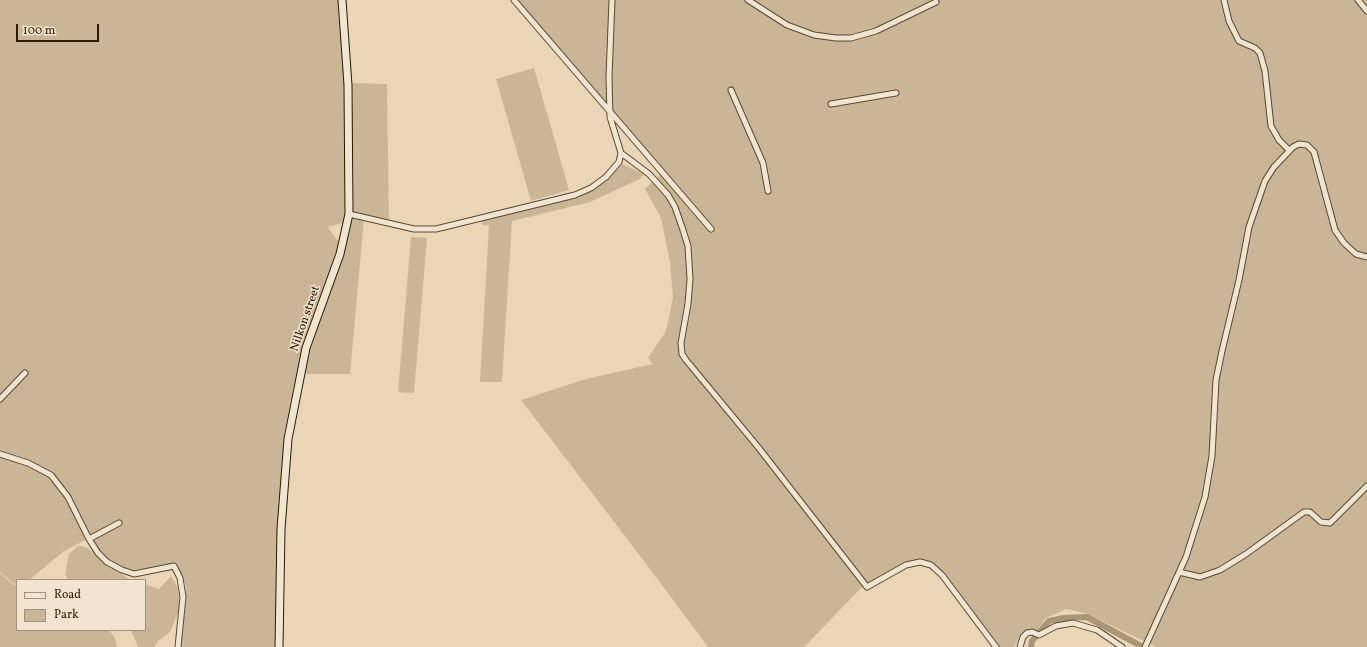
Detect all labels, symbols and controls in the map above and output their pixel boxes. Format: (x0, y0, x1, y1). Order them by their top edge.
scale bar (18, 16, 101, 42)
text: 100 m (23, 23, 55, 39)
street label: Nilkon street (288, 284, 324, 354)
legend (16, 579, 146, 631)
text: Road (54, 587, 81, 603)
text: Park (54, 607, 79, 623)

